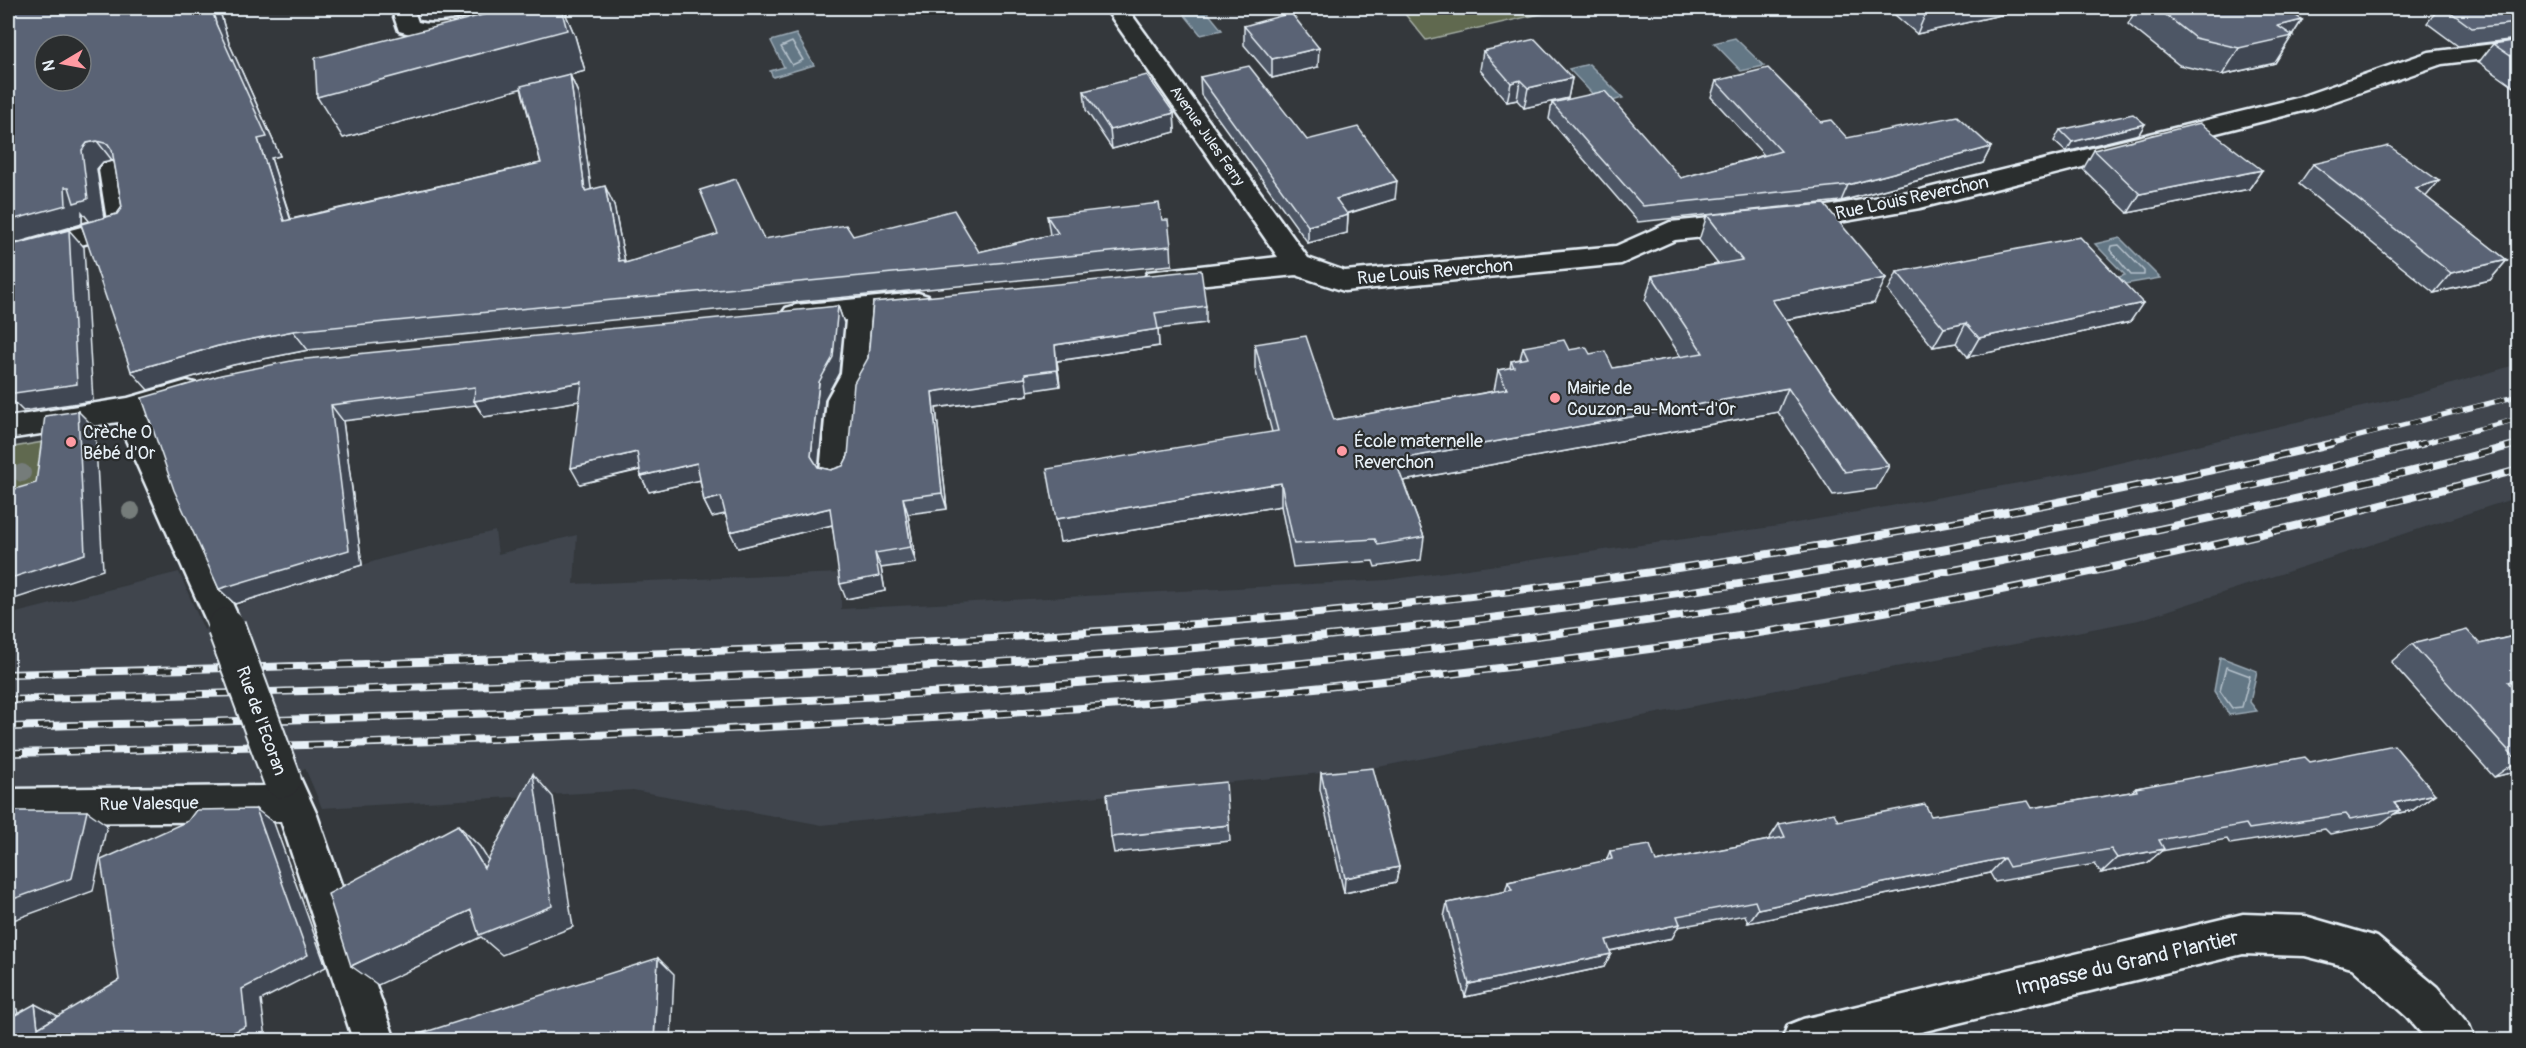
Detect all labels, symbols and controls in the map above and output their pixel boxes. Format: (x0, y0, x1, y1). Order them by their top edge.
north arrow (33, 33, 93, 93)
text: N (38, 58, 60, 72)
street label: Avenue Jules Ferry (1165, 82, 1249, 190)
street label: Rue Louis Reverchon (1833, 171, 1991, 225)
street label: Rue Louis Reverchon (1356, 254, 1514, 290)
place label: Mairie de Couzon-au-Mont-d'Or (1567, 377, 1736, 421)
marker: Mairie de Couzon-au-Mont-d'Or (1548, 391, 1562, 405)
place label: Crèche O Bébé d'Or (83, 421, 156, 465)
place label: École maternelle Reverchon (1354, 430, 1483, 474)
marker: Crèche O Bébé d'Or (64, 435, 78, 449)
marker: École maternelle Reverchon (1335, 444, 1349, 458)
street label: Rue de l'Ecoran (231, 663, 291, 779)
street label: Rue Valesque (99, 792, 199, 816)
street label: Impasse du Grand Plantier (2013, 924, 2242, 1002)

